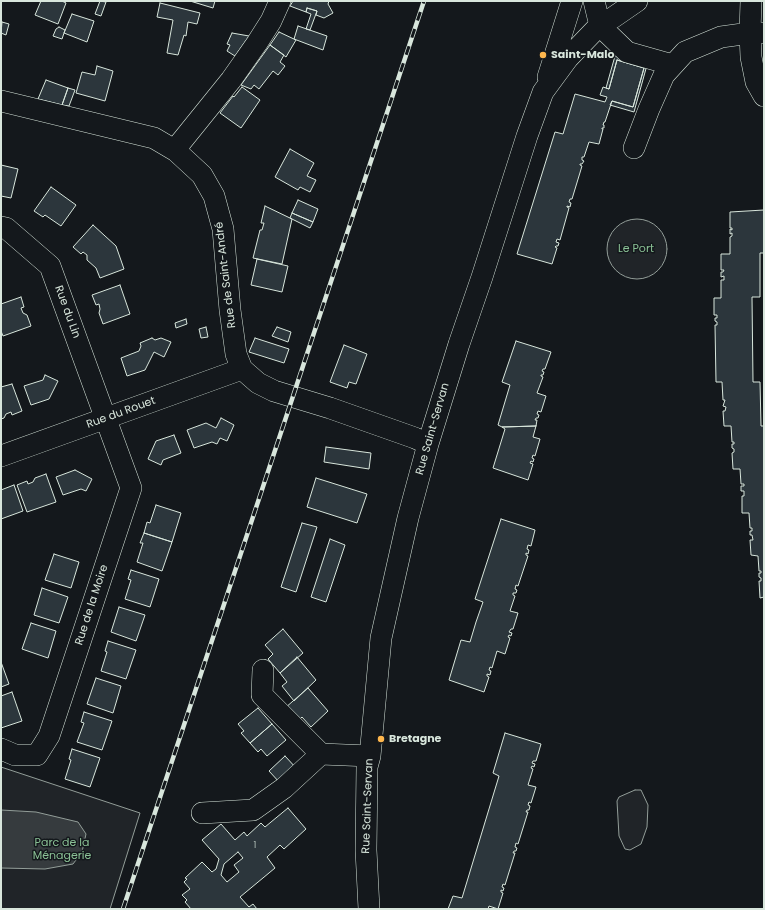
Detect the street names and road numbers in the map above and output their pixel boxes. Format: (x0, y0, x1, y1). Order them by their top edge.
street label: Rue de Saint-André (213, 221, 239, 329)
street label: Rue du Lin (51, 284, 83, 340)
street label: Rue Saint-Servan (414, 381, 452, 477)
street label: Rue du Rouet (85, 394, 157, 432)
street label: Rue de la Moire (73, 563, 111, 647)
street label: Rue Saint-Servan (360, 758, 376, 854)

